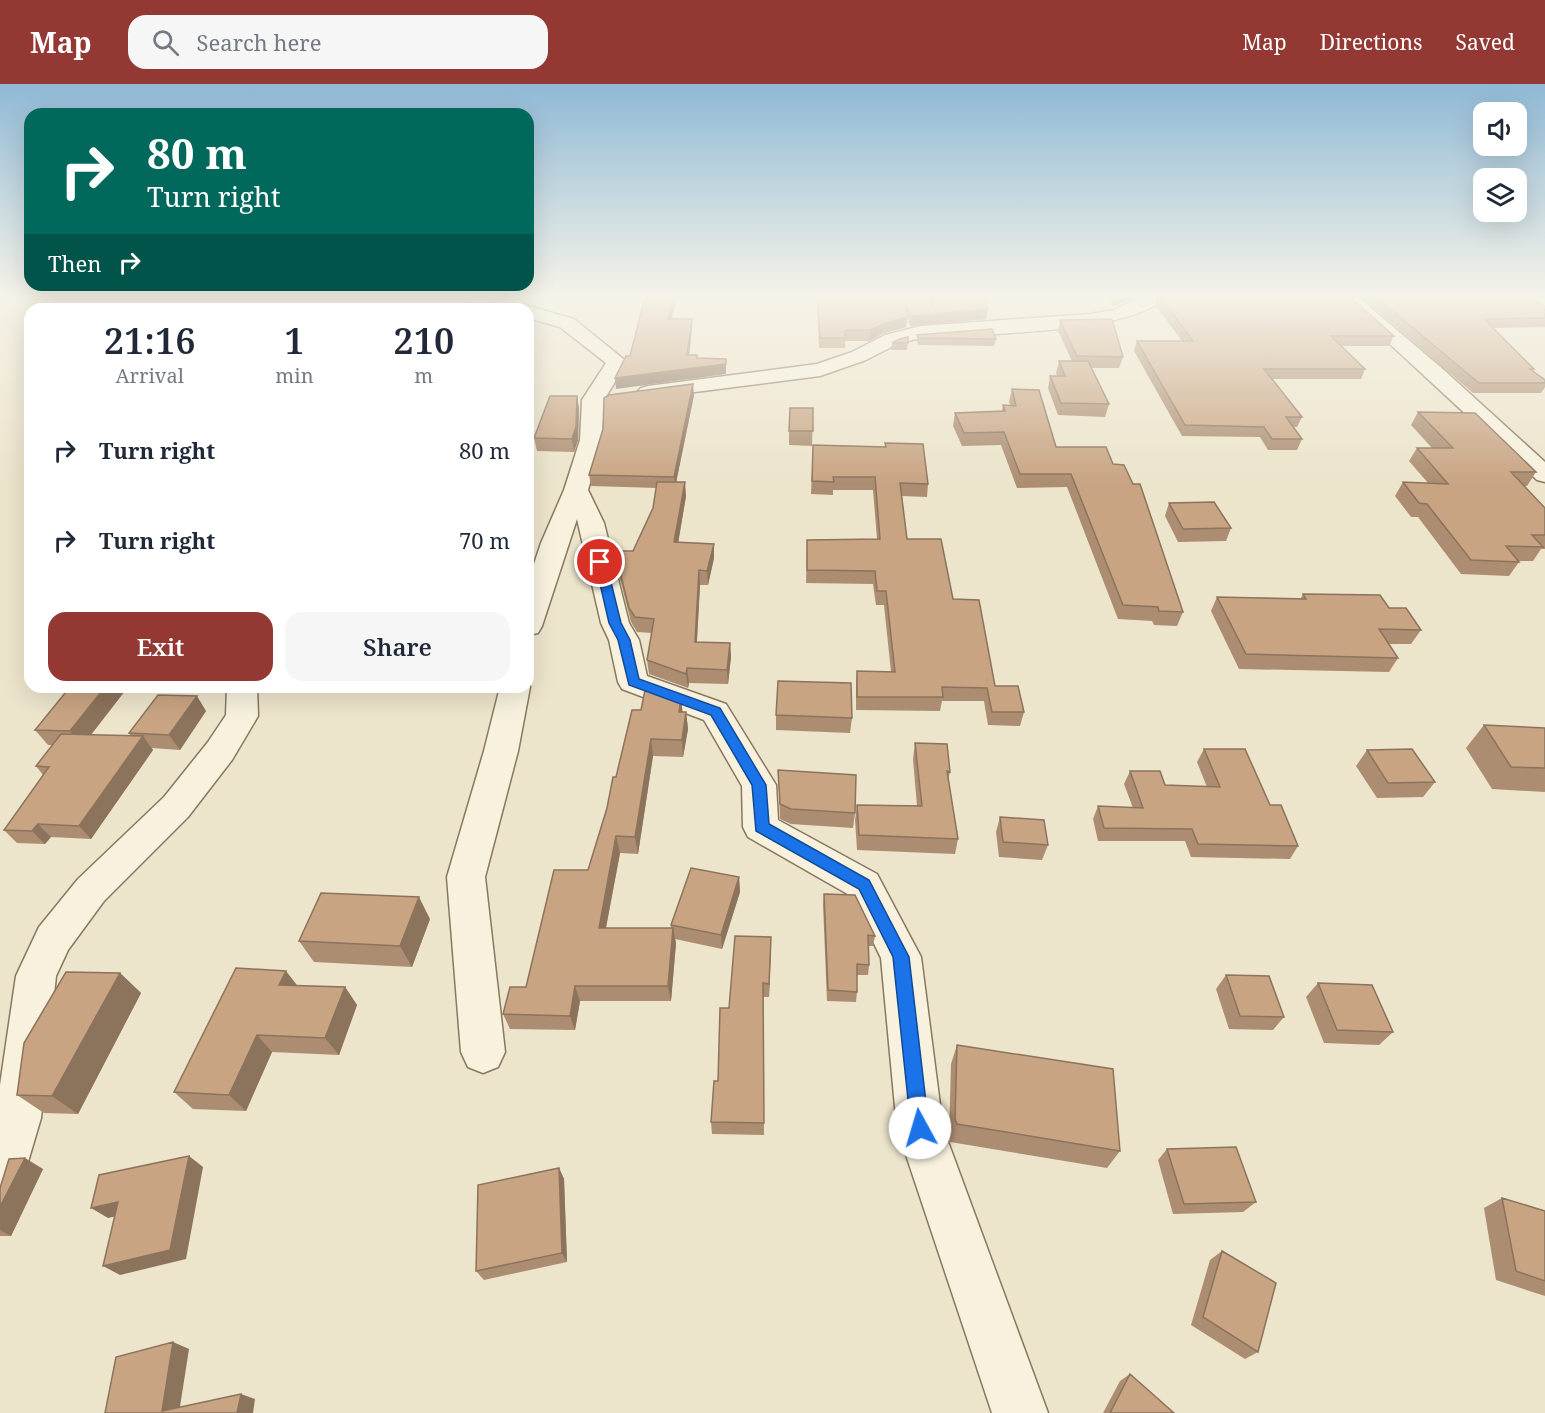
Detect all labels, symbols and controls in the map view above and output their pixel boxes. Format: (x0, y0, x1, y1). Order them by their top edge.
search box (128, 15, 548, 69)
text: Map (30, 23, 92, 61)
icon: search (149, 26, 182, 59)
text: Search here (197, 27, 321, 57)
text: Map (1242, 28, 1287, 56)
text: Directions (1320, 28, 1422, 56)
text: Saved (1455, 28, 1515, 56)
map controls (1473, 102, 1527, 222)
button: sound (1473, 102, 1527, 156)
text: 80 m (147, 124, 247, 181)
icon: right (48, 132, 126, 210)
button: layers (1473, 168, 1527, 222)
text: Turn right (147, 178, 280, 215)
icon: right (113, 246, 146, 279)
text: Then (48, 248, 101, 278)
text: 21:16 (104, 316, 196, 365)
text: 1 (284, 316, 305, 365)
text: 210 (393, 316, 454, 365)
text: Arrival (115, 362, 184, 389)
text: min (275, 362, 314, 389)
text: m (414, 362, 433, 389)
icon: right (48, 434, 81, 467)
text: Turn right (99, 435, 215, 465)
text: 80 m (459, 435, 510, 465)
icon: right (48, 524, 81, 557)
text: Turn right (99, 525, 215, 555)
text: 70 m (459, 525, 510, 555)
pin (574, 536, 625, 587)
icon: arrive (583, 545, 616, 578)
button: Exit (48, 612, 273, 681)
button: Share (285, 612, 510, 681)
position arrow (888, 1096, 952, 1160)

